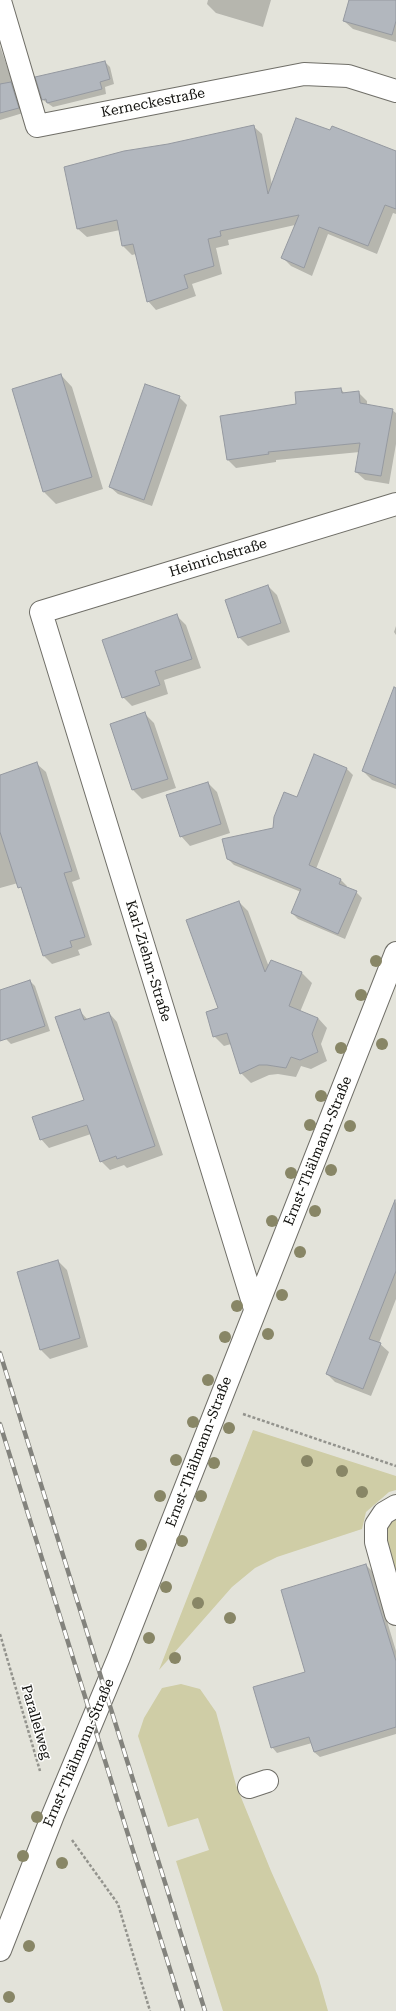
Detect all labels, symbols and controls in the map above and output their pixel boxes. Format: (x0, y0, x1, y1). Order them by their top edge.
street label: Kerneckestraße (100, 85, 206, 121)
street label: Heinrichstraße (167, 535, 269, 581)
street label: Karl-Ziehm-Straße (122, 898, 174, 1024)
street label: Ernst-Thälmann-Straße (280, 1074, 356, 1228)
street label: Ernst-Thälmann-Straße (163, 1374, 235, 1530)
street label: Ernst-Thälmann-Straße (40, 1676, 118, 1830)
street label: Parallelweg (17, 1683, 55, 1761)

